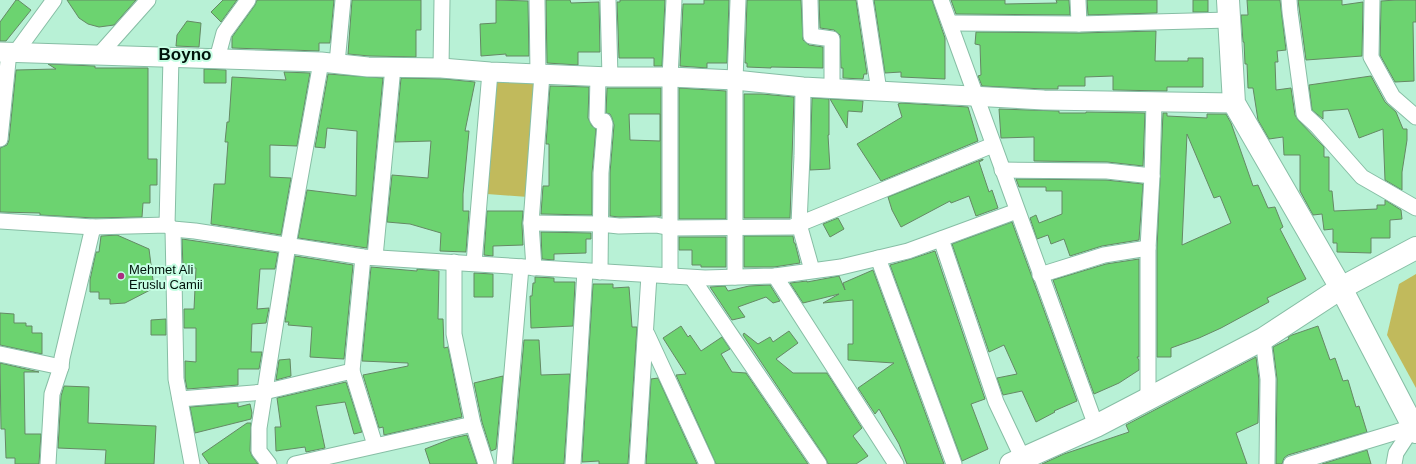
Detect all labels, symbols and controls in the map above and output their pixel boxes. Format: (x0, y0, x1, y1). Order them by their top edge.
district label: Boyno (159, 45, 211, 64)
place label: Mehmet Ali Eruslu Camii (129, 262, 203, 292)
marker: Mehmet Ali Eruslu Camii (116, 271, 126, 281)

